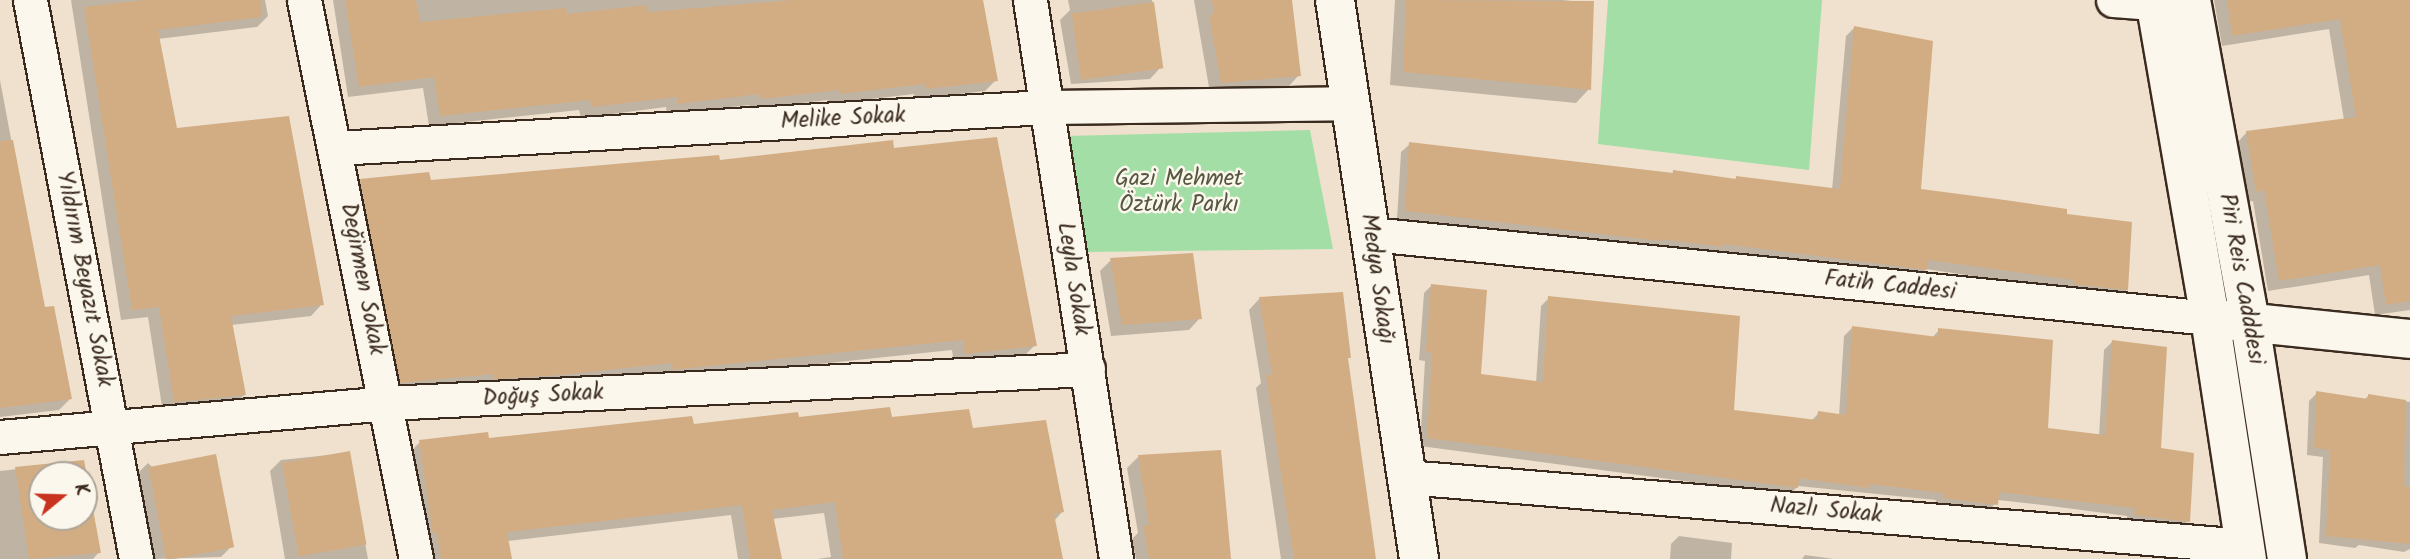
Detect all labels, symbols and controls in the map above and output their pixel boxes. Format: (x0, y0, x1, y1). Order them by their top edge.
street label: Melike Sokak (780, 102, 906, 136)
park label: Gazi Mehmet Öztürk Parkı (1115, 165, 1243, 219)
street label: Yıldırım Beyazıt Sokak (50, 169, 118, 389)
street label: Piri Reis Cadddesi (2212, 191, 2270, 367)
street label: Değirmen Sokak (334, 201, 390, 357)
street label: Medya Sokağı (1354, 212, 1400, 346)
street label: Leyla Sokak (1050, 220, 1096, 338)
street label: Fatih Caddesi (1823, 265, 1957, 307)
street label: Doğuş Sokak (482, 379, 604, 413)
north arrow (28, 461, 98, 531)
text: K (65, 480, 97, 500)
street label: Nazlı Sokak (1769, 492, 1883, 530)

